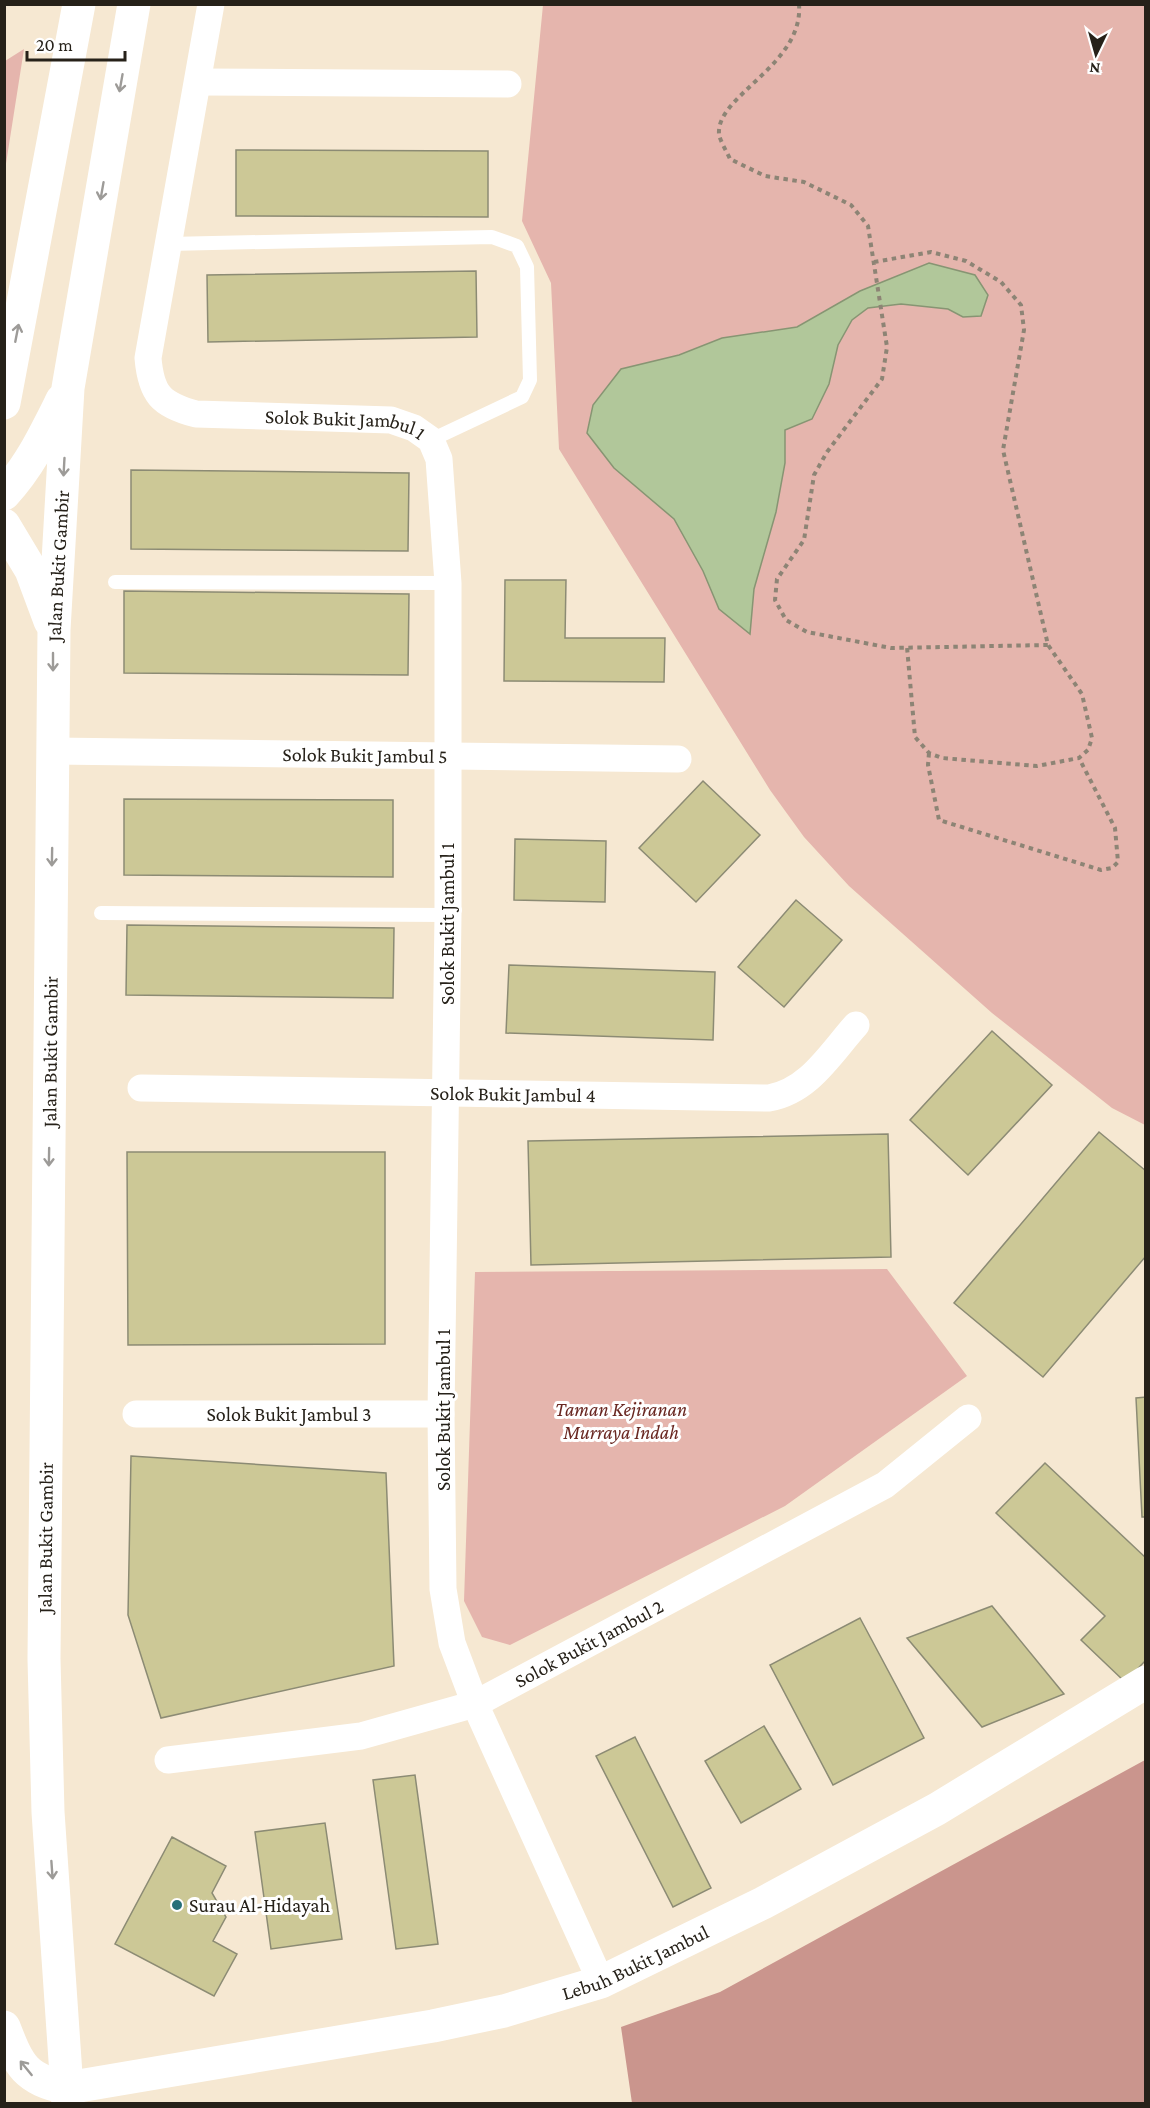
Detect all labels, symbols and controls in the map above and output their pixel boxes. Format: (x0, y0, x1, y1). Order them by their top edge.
scale bar (27, 24, 124, 62)
north arrow (1066, 24, 1126, 84)
text: 20 m (36, 35, 73, 55)
text: N (1088, 59, 1101, 77)
one-way arrow (115, 73, 126, 92)
one-way arrow (97, 181, 108, 200)
one-way arrow (12, 324, 23, 344)
street label: Solok Bukit Jambul 1 (265, 405, 430, 444)
one-way arrow (58, 457, 69, 477)
street label: Jalan Bukit Gambir (43, 490, 73, 644)
one-way arrow (48, 652, 59, 672)
street label: Solok Bukit Jambul 5 (282, 743, 448, 767)
street label: Solok Bukit Jambul 1 (436, 843, 459, 1005)
one-way arrow (46, 847, 58, 867)
street label: Jalan Bukit Gambir (38, 976, 62, 1130)
street label: Solok Bukit Jambul 4 (430, 1082, 596, 1106)
one-way arrow (43, 1147, 55, 1167)
street label: Solok Bukit Jambul 1 (432, 1329, 455, 1491)
park label: Taman Kejiranan Murraya Indah (555, 1398, 687, 1444)
street label: Solok Bukit Jambul 3 (206, 1403, 372, 1426)
street label: Jalan Bukit Gambir (33, 1462, 57, 1616)
street label: Solok Bukit Jambul 2 (511, 1595, 667, 1692)
one-way arrow (47, 1860, 58, 1880)
place label: Surau Al-Hidayah (189, 1894, 331, 1917)
marker: Surau Al-Hidayah (170, 1898, 184, 1912)
street label: Lebuh Bukit Jambul (559, 1920, 712, 2004)
one-way arrow (20, 2060, 33, 2076)

